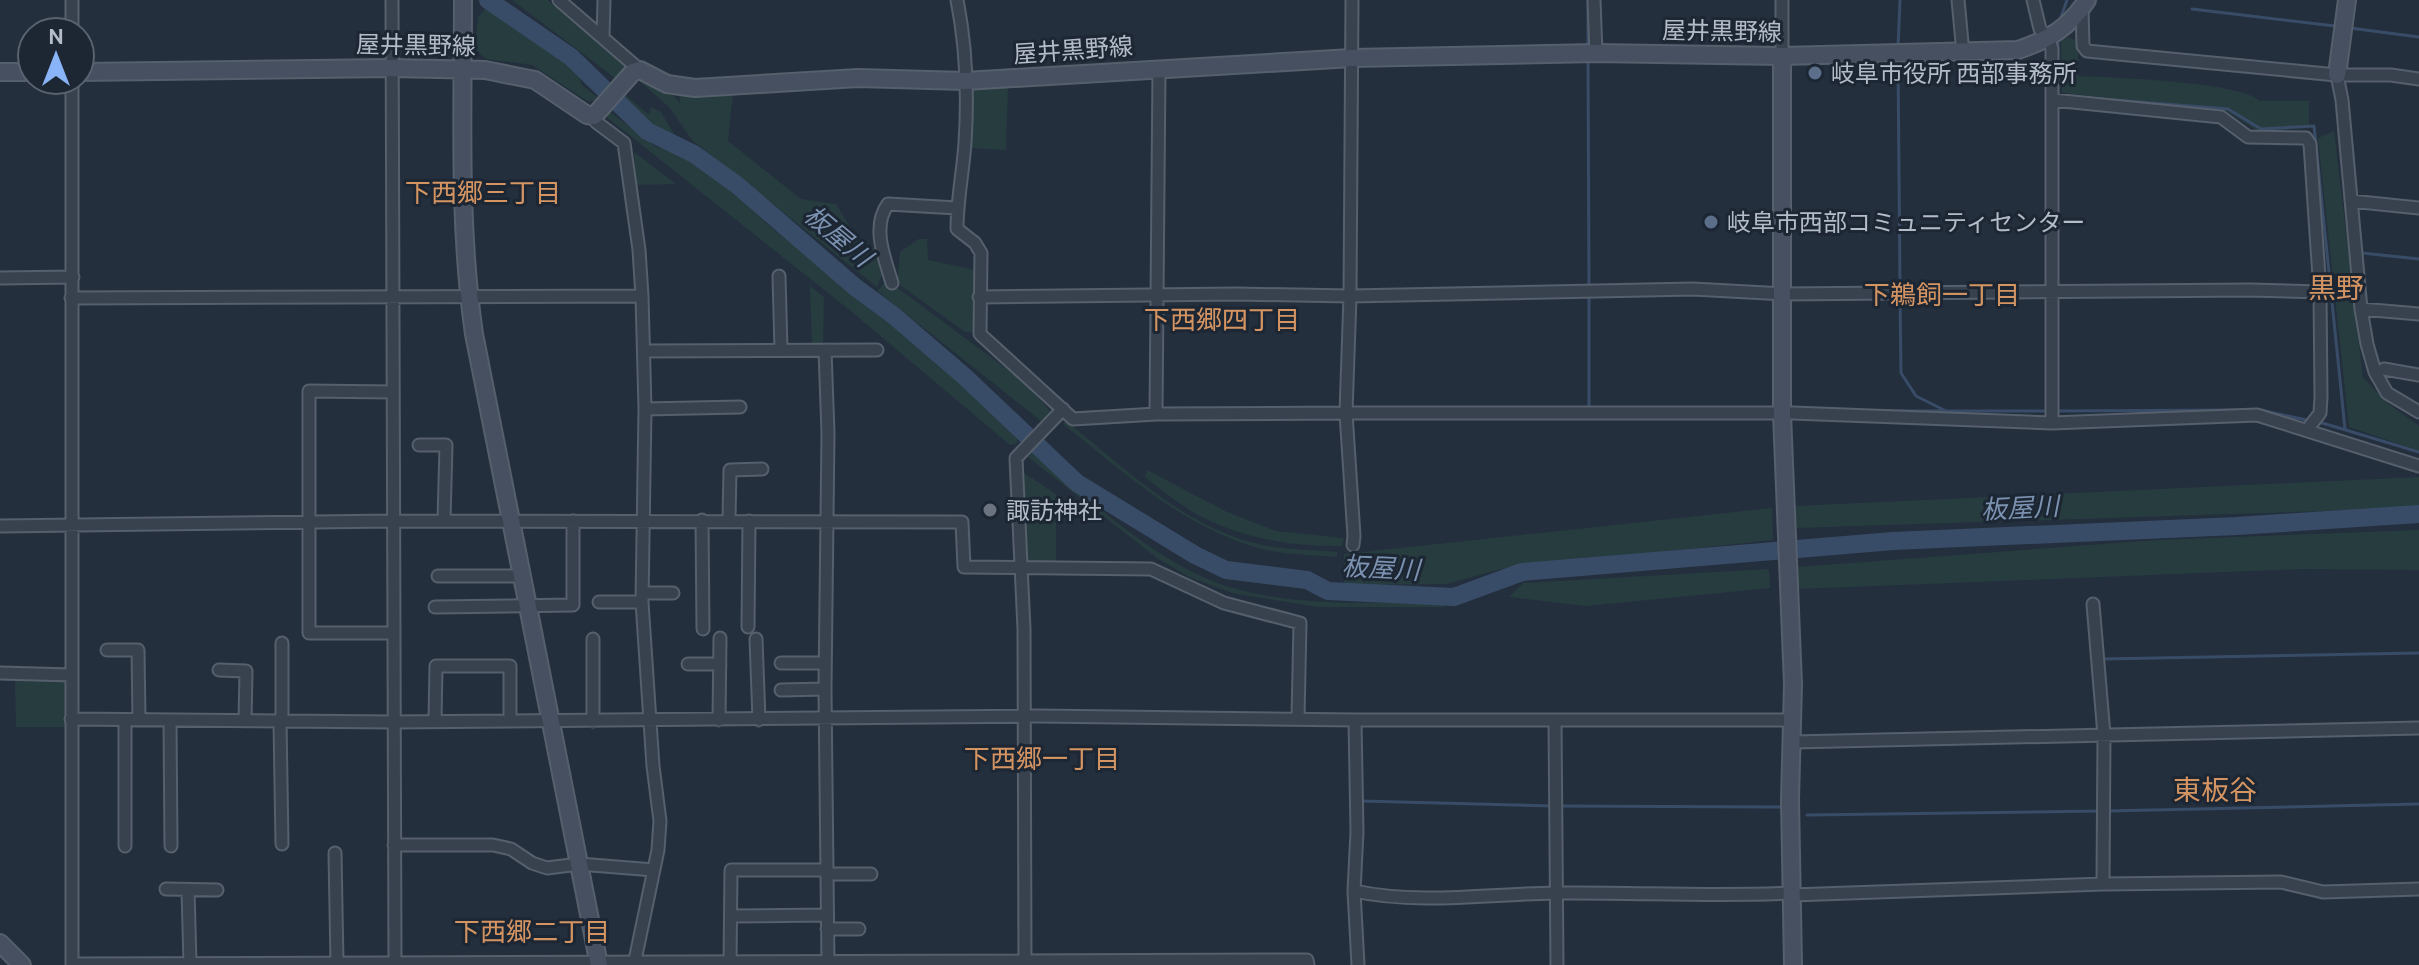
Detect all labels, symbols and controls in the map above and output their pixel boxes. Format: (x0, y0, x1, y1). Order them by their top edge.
street label: 屋井黒野線 (1662, 15, 1782, 47)
north arrow (16, 16, 96, 96)
text: N (48, 23, 64, 50)
street label: 屋井黒野線 (356, 29, 476, 61)
street label: 屋井黒野線 (1012, 31, 1134, 69)
place label: 岐阜市役所 西部事務所 (1831, 59, 2076, 88)
marker: 岐阜市役所 西部事務所 (1806, 64, 1824, 82)
district label: 下西郷三丁目 (405, 177, 561, 209)
water label: 板屋川 (798, 199, 880, 275)
place label: 岐阜市西部コミュニティセンター (1727, 208, 2086, 237)
marker: 岐阜市西部コミュニティセンター (1702, 213, 1720, 231)
district label: 黒野 (2308, 271, 2364, 305)
district label: 下鵜飼一丁目 (1864, 279, 2020, 311)
district label: 下西郷四丁目 (1144, 304, 1300, 336)
water label: 板屋川 (1980, 490, 2063, 526)
place label: 諏訪神社 (1006, 496, 1102, 525)
marker: 諏訪神社 (981, 501, 999, 519)
water label: 板屋川 (1341, 550, 1424, 586)
district label: 下西郷一丁目 (964, 743, 1120, 775)
district label: 東板谷 (2173, 773, 2257, 807)
district label: 下西郷二丁目 (454, 916, 610, 948)

